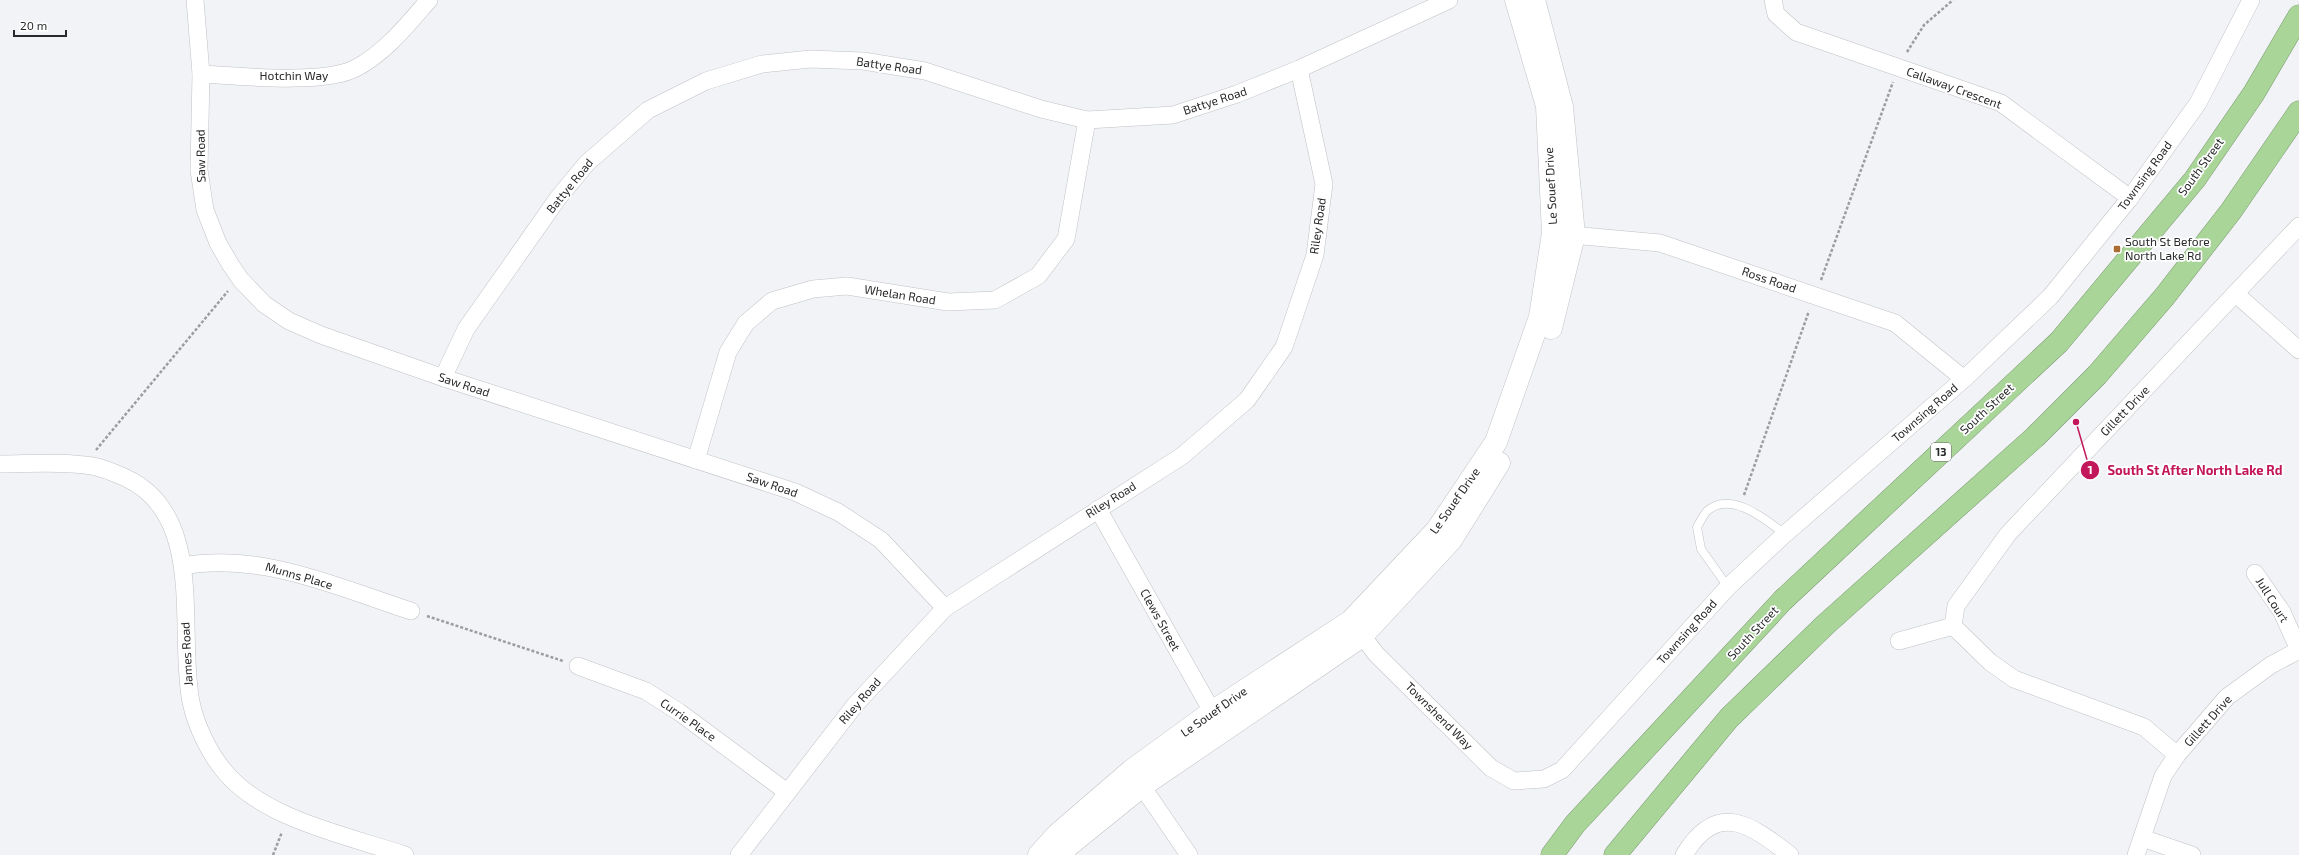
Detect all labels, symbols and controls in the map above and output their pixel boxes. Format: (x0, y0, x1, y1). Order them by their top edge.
scale bar (14, 12, 66, 38)
text: 20 m (20, 18, 47, 32)
street label: Battye Road (855, 53, 923, 77)
street label: Callaway Crescent (1905, 63, 2004, 111)
street label: Hotchin Way (260, 68, 329, 82)
street label: Battye Road (1181, 83, 1248, 117)
street label: Saw Road (193, 129, 207, 183)
street label: South Street (2175, 134, 2226, 198)
street label: Townsing Road (2114, 138, 2174, 213)
street label: Le Souef Drive (1541, 147, 1559, 225)
street label: Battye Road (543, 155, 595, 216)
street label: Riley Road (1306, 197, 1328, 255)
place label: South St Before North Lake Rd (2125, 234, 2210, 262)
marker: South St Before North Lake Rd (2112, 244, 2122, 254)
street label: Ross Road (1740, 263, 1798, 295)
street label: Whelan Road (863, 281, 937, 307)
street label: Saw Road (437, 369, 492, 399)
street label: Townsing Road (1889, 380, 1960, 445)
street label: South Street (1957, 380, 2016, 437)
street label: Gillett Drive (2097, 382, 2152, 438)
road number: 13 (1931, 443, 1951, 461)
callout: South St After North Lake Rd (2080, 458, 2291, 483)
text: 1 (2087, 462, 2093, 476)
text: South St After North Lake Rd (2108, 462, 2283, 478)
street label: Le Souef Drive (1426, 465, 1482, 536)
street label: Saw Road (745, 469, 800, 499)
street label: Riley Road (1083, 478, 1138, 520)
street label: Munns Place (264, 559, 335, 591)
street label: Jull Court (2254, 574, 2292, 625)
street label: Clews Street (1138, 586, 1184, 653)
street label: Townsing Road (1654, 596, 1719, 667)
street label: South Street (1724, 602, 1781, 662)
street label: James Road (177, 622, 195, 686)
street label: Riley Road (835, 674, 883, 726)
street label: Townshend Way (1403, 679, 1477, 752)
street label: Le Souef Drive (1178, 683, 1249, 739)
street label: Gillett Drive (2181, 692, 2234, 749)
street label: Currie Place (658, 695, 719, 744)

